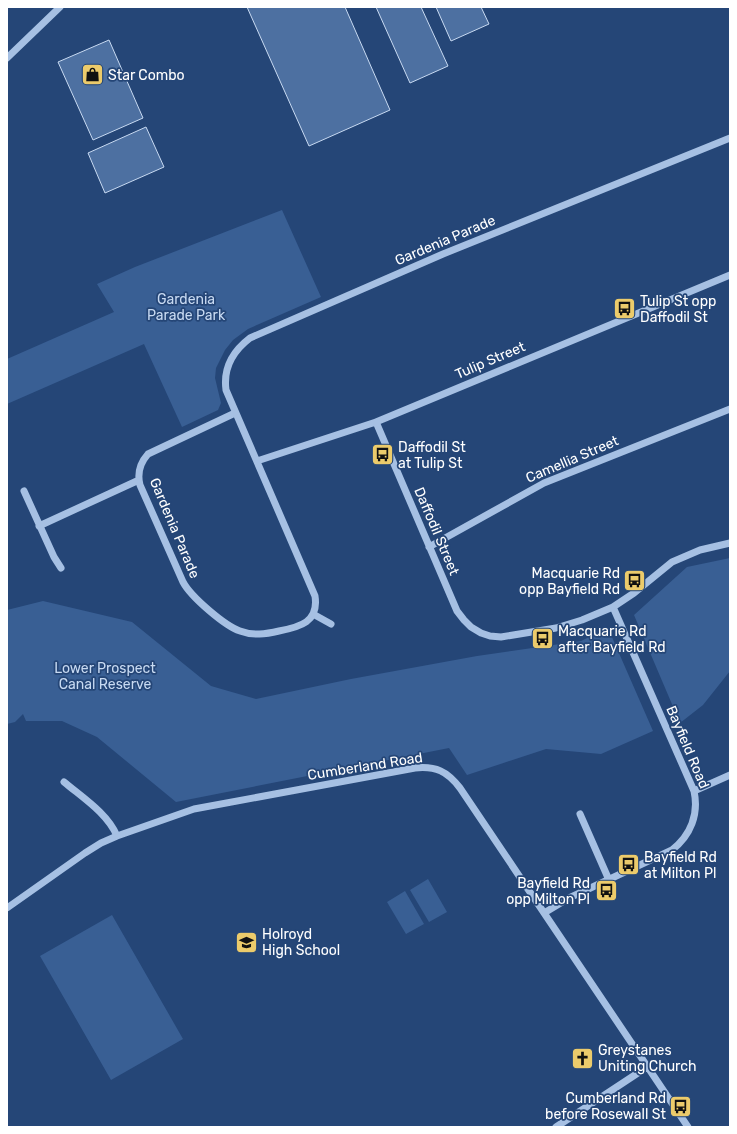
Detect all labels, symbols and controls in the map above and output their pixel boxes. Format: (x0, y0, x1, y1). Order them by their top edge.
shop icon: Star Combo (80, 62, 106, 88)
place label: Star Combo (108, 67, 185, 84)
street label: Gardenia Parade (392, 212, 498, 269)
park label: Gardenia Parade Park (147, 291, 226, 324)
place label: Tulip St opp Daffodil St (640, 293, 716, 326)
bus stop icon: Tulip St opp Daffodil St (611, 296, 637, 322)
street label: Tulip Street (453, 338, 528, 383)
street label: Camellia Street (523, 432, 622, 487)
place label: Daffodil St at Tulip St (398, 439, 466, 472)
bus stop icon: Daffodil St at Tulip St (370, 442, 396, 468)
street label: Gardenia Parade (146, 475, 203, 581)
street label: Daffodil Street (410, 485, 463, 578)
place label: Macquarie Rd opp Bayfield Rd (519, 565, 620, 598)
bus stop icon: Macquarie Rd opp Bayfield Rd (622, 568, 648, 594)
place label: Macquarie Rd after Bayfield Rd (558, 623, 666, 656)
bus stop icon: Macquarie Rd after Bayfield Rd (530, 626, 556, 652)
park label: Lower Prospect Canal Reserve (54, 660, 156, 693)
street label: Bayfield Road (662, 703, 713, 791)
street label: Cumberland Road (306, 749, 424, 784)
place label: Bayfield Rd at Milton Pl (644, 849, 717, 882)
bus stop icon: Bayfield Rd at Milton Pl (615, 852, 641, 878)
place label: Bayfield Rd opp Milton Pl (506, 875, 590, 908)
bus stop icon: Bayfield Rd opp Milton Pl (593, 878, 619, 904)
place label: Holroyd High School (262, 926, 340, 959)
school or university icon: Holroyd High School (233, 929, 259, 955)
place label: Greystanes Uniting Church (598, 1042, 697, 1075)
church icon: Greystanes Uniting Church (570, 1045, 596, 1071)
place label: Cumberland Rd before Rosewall St (545, 1090, 667, 1123)
bus stop icon: Cumberland Rd before Rosewall St (668, 1093, 694, 1119)

